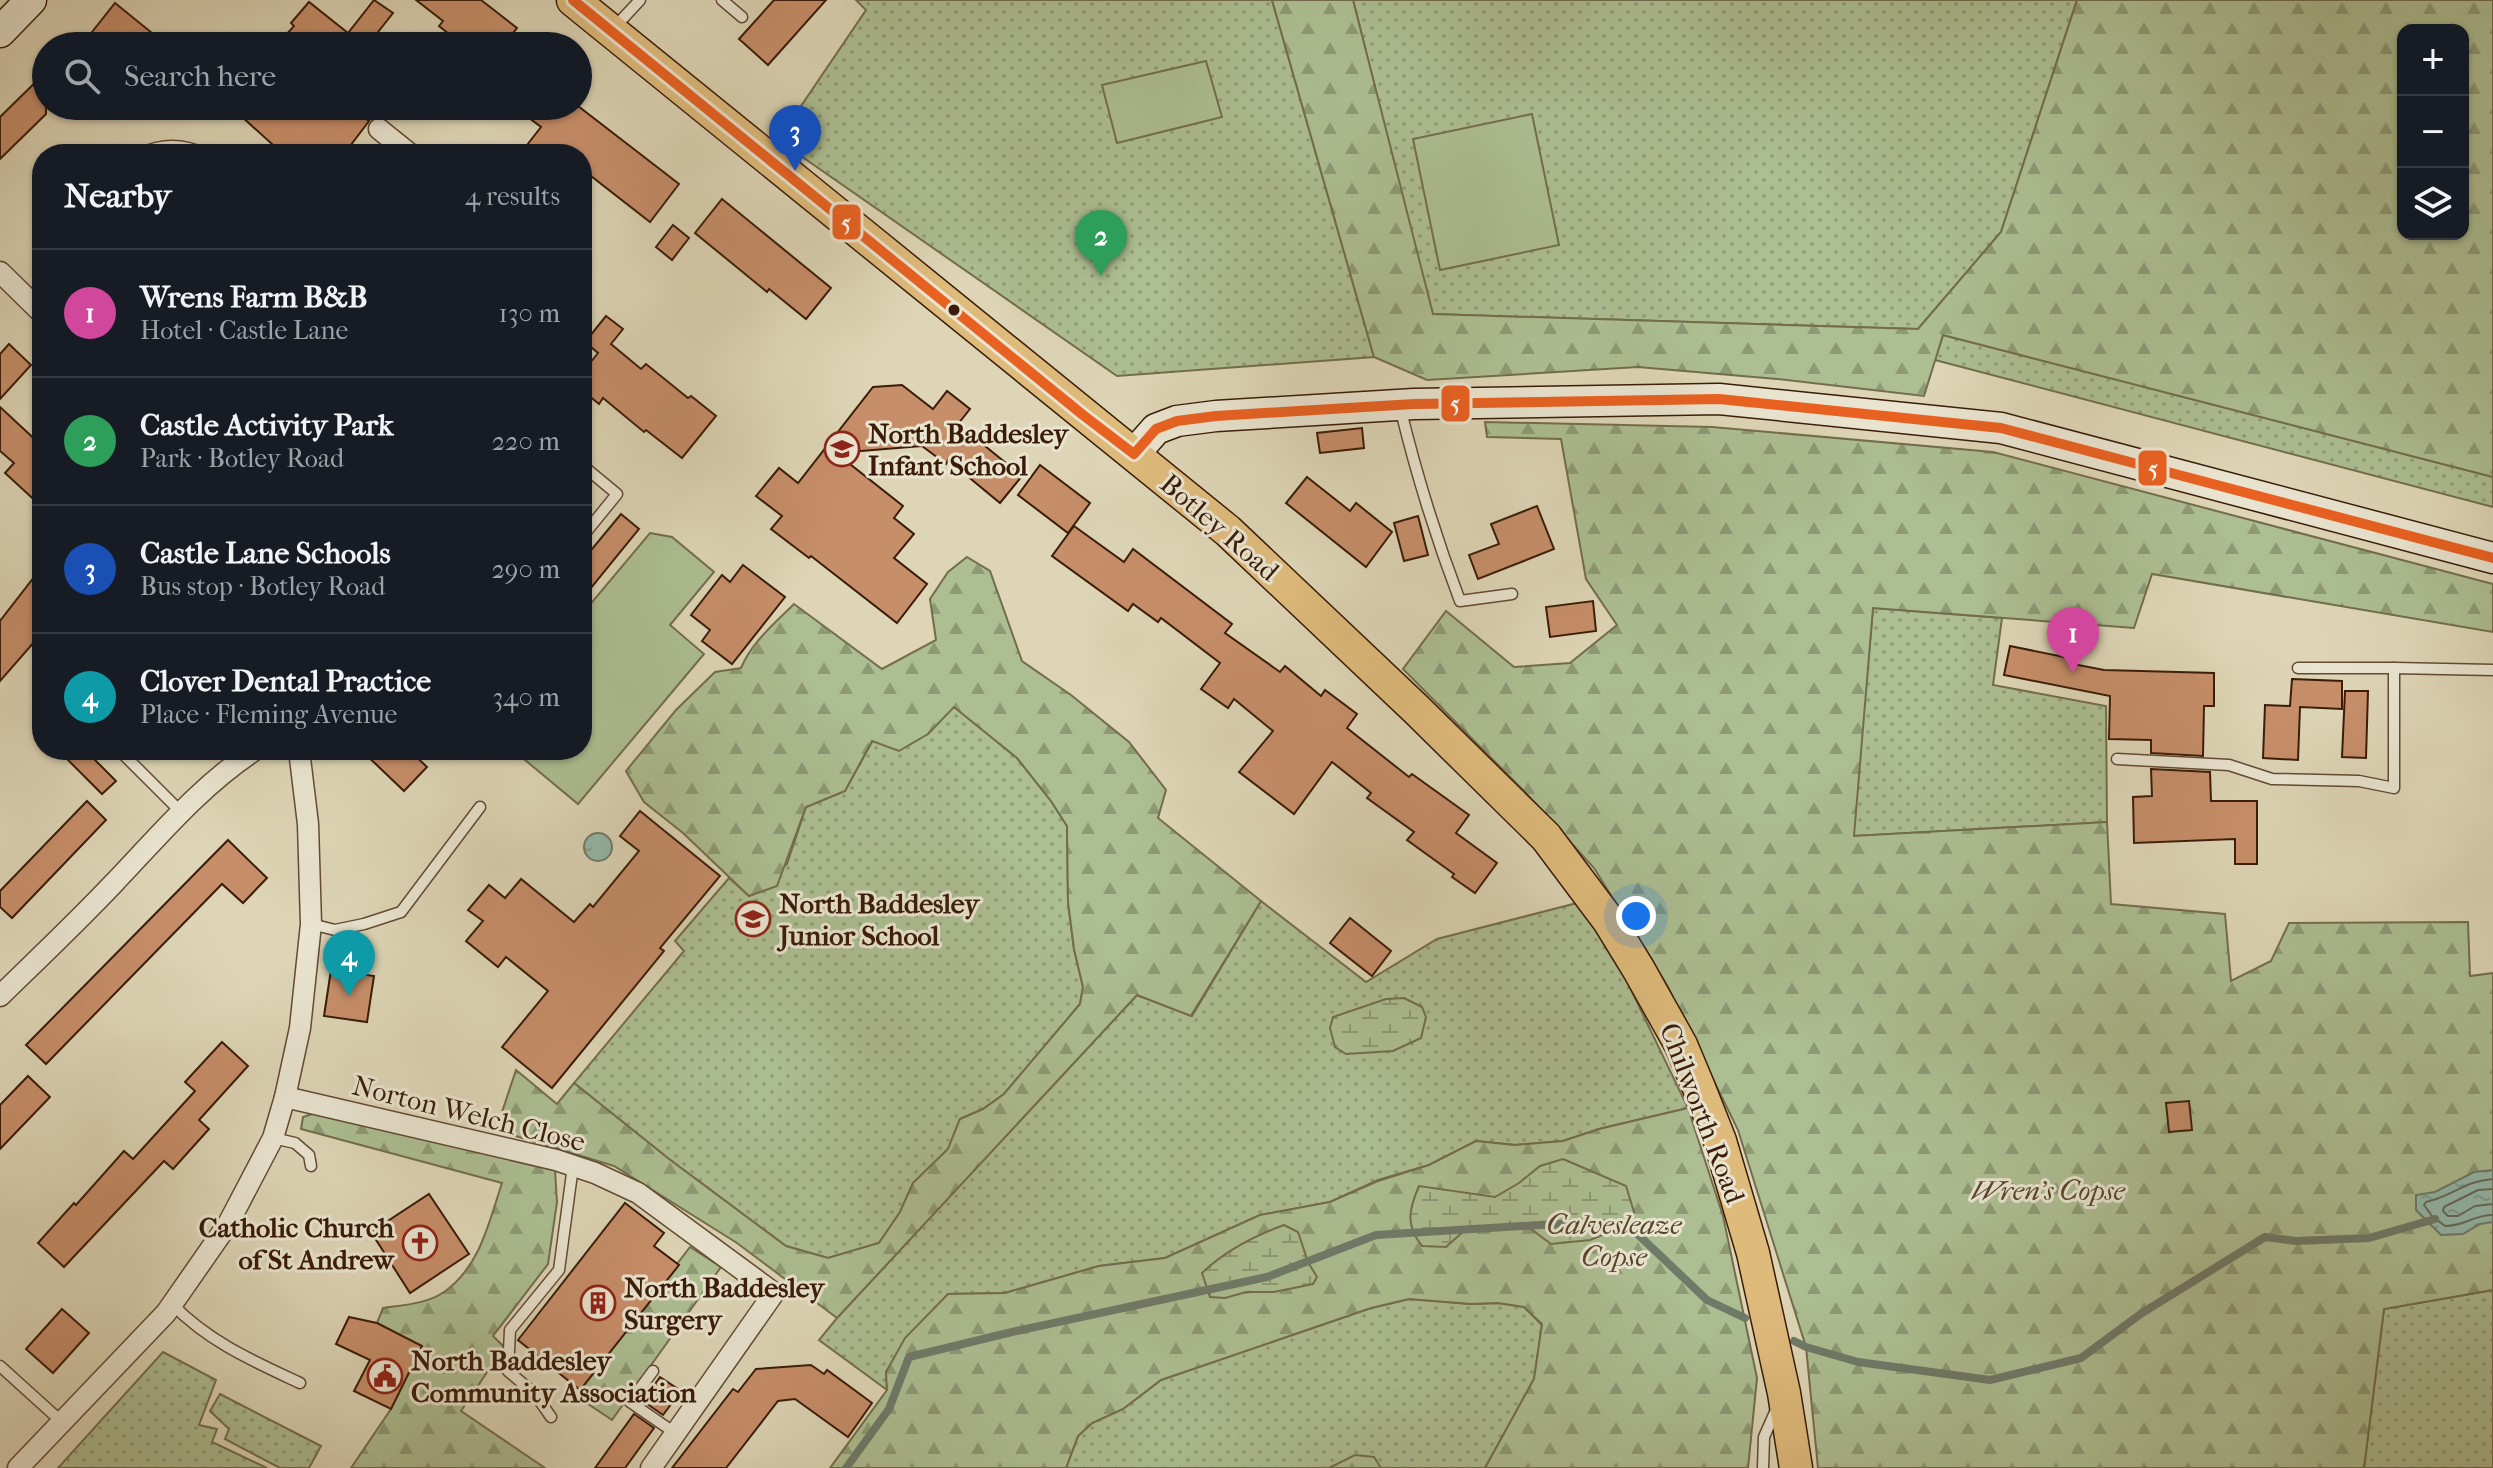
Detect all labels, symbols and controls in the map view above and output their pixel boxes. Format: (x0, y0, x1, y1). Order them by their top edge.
map controls (2397, 24, 2469, 240)
button: + (2397, 24, 2469, 96)
search box (32, 32, 592, 120)
icon: search (60, 54, 104, 98)
text: Search here (124, 59, 276, 94)
button: − (2397, 96, 2469, 168)
pin: 3 (769, 105, 821, 171)
button: layers (2397, 168, 2469, 240)
text: Nearby (64, 176, 171, 216)
text: 4 results (465, 181, 560, 212)
line badge: 5 (831, 203, 862, 241)
text: 5 (841, 210, 851, 236)
pin: 2 (1075, 210, 1127, 276)
text: Wrens Farm B&B (140, 280, 368, 315)
text: 1 (85, 298, 95, 329)
text: 130 m (499, 298, 560, 329)
unlabelled marker (946, 302, 962, 318)
text: Hotel · Castle Lane (140, 315, 348, 346)
line badge: 5 (1440, 384, 1471, 423)
text: 5 (1450, 391, 1460, 417)
text: Castle Activity Park (140, 408, 393, 443)
place label: North Baddesley Infant School (868, 417, 1070, 482)
text: 2 (83, 426, 97, 457)
text: 220 m (492, 426, 560, 457)
school or university icon: North Baddesley Infant School (823, 430, 861, 468)
text: Park · Botley Road (140, 443, 344, 474)
line badge: 5 (2137, 449, 2168, 487)
text: 5 (2148, 456, 2158, 482)
street label: Botley Road (1154, 467, 1286, 588)
text: Castle Lane Schools (140, 536, 391, 571)
text: 3 (85, 554, 95, 585)
text: 290 m (491, 554, 560, 585)
text: Bus stop · Botley Road (140, 571, 385, 602)
pin: 1 (2047, 607, 2099, 673)
text: Clover Dental Practice (140, 664, 431, 699)
text: 4 (82, 682, 98, 713)
text: 340 m (492, 682, 560, 713)
text: Place · Fleming Avenue (140, 699, 397, 730)
place label: North Baddesley Junior School (776, 887, 981, 952)
your location (1616, 896, 1656, 936)
school or university icon: North Baddesley Junior School (734, 900, 772, 938)
pin: 4 (323, 930, 375, 996)
street label: Chilworth Road (1653, 1018, 1752, 1209)
street label: Norton Welch Close (349, 1069, 589, 1158)
park label: Wren's Copse (1971, 1174, 2126, 1207)
park label: Calvesleaze Copse (1547, 1208, 1682, 1273)
place label: Catholic Church of St Andrew (199, 1211, 395, 1276)
church icon: Catholic Church of St Andrew (401, 1224, 439, 1262)
place label: North Baddesley Surgery (624, 1271, 826, 1336)
building icon: North Baddesley Surgery (579, 1284, 617, 1322)
place label: North Baddesley Community Association (411, 1344, 697, 1409)
public building icon: North Baddesley Community Association (366, 1357, 404, 1395)

